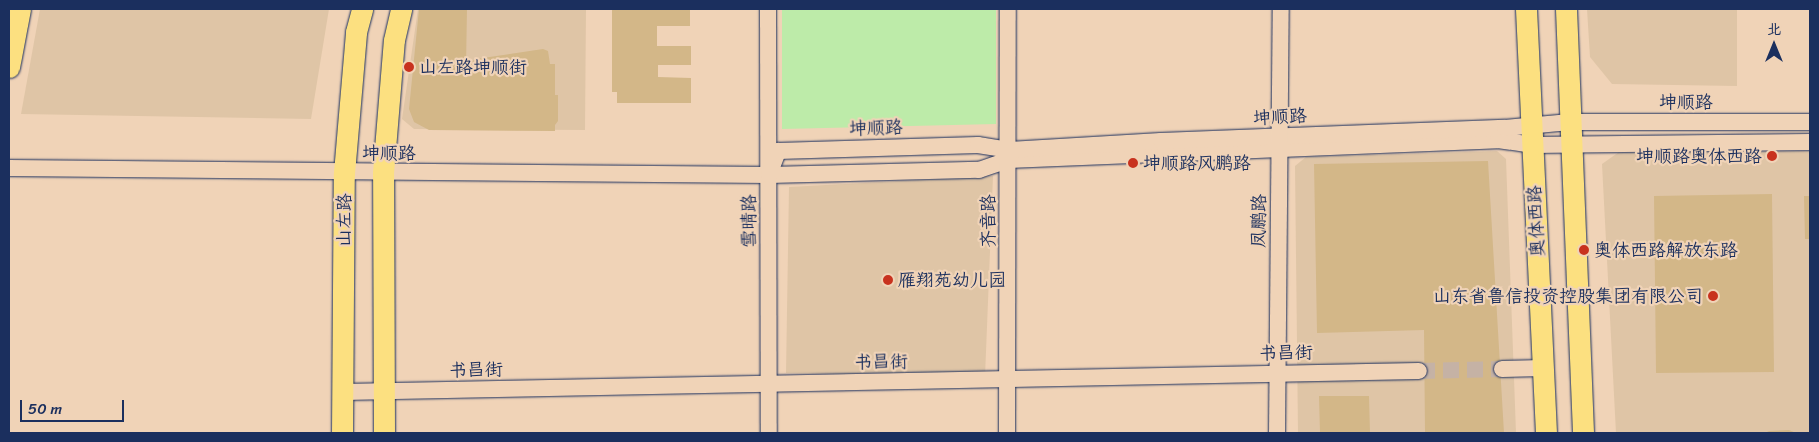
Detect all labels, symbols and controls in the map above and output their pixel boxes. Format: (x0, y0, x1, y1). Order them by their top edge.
text: 北 (1767, 17, 1781, 42)
north arrow (1749, 20, 1799, 70)
place label: 山左路坤顺街 (419, 56, 527, 78)
marker: 山左路坤顺街 (403, 61, 415, 73)
street label: 坤顺路 (1659, 91, 1713, 113)
street label: 坤顺路 (1252, 105, 1308, 129)
street label: 坤顺路 (849, 116, 903, 140)
street label: 坤顺路 (362, 142, 416, 164)
place label: 坤顺路奥体西路 (1636, 145, 1762, 167)
marker: 坤顺路奥体西路 (1766, 150, 1778, 162)
place label: 坤顺路风鹏路 (1143, 152, 1251, 174)
marker: 坤顺路风鹏路 (1127, 157, 1139, 169)
street label: 奥体西路 (1523, 184, 1549, 258)
street label: 山左路 (333, 193, 355, 247)
street label: 雪晴路 (738, 194, 760, 248)
street label: 齐音路 (977, 194, 999, 248)
street label: 凤鹏路 (1248, 194, 1270, 248)
place label: 奥体西路解放东路 (1594, 239, 1738, 261)
marker: 奥体西路解放东路 (1578, 244, 1590, 256)
place label: 雁翔苑幼儿园 (898, 269, 1006, 291)
marker: 雁翔苑幼儿园 (882, 274, 894, 286)
place label: 山东省鲁信投资控股集团有限公司 (1433, 285, 1703, 307)
marker: 山东省鲁信投资控股集团有限公司 (1707, 290, 1719, 302)
street label: 书昌街 (1259, 342, 1313, 364)
street label: 书昌街 (854, 351, 908, 373)
street label: 书昌街 (449, 359, 503, 381)
scale bar (22, 390, 126, 422)
text: 50 m (28, 396, 62, 422)

